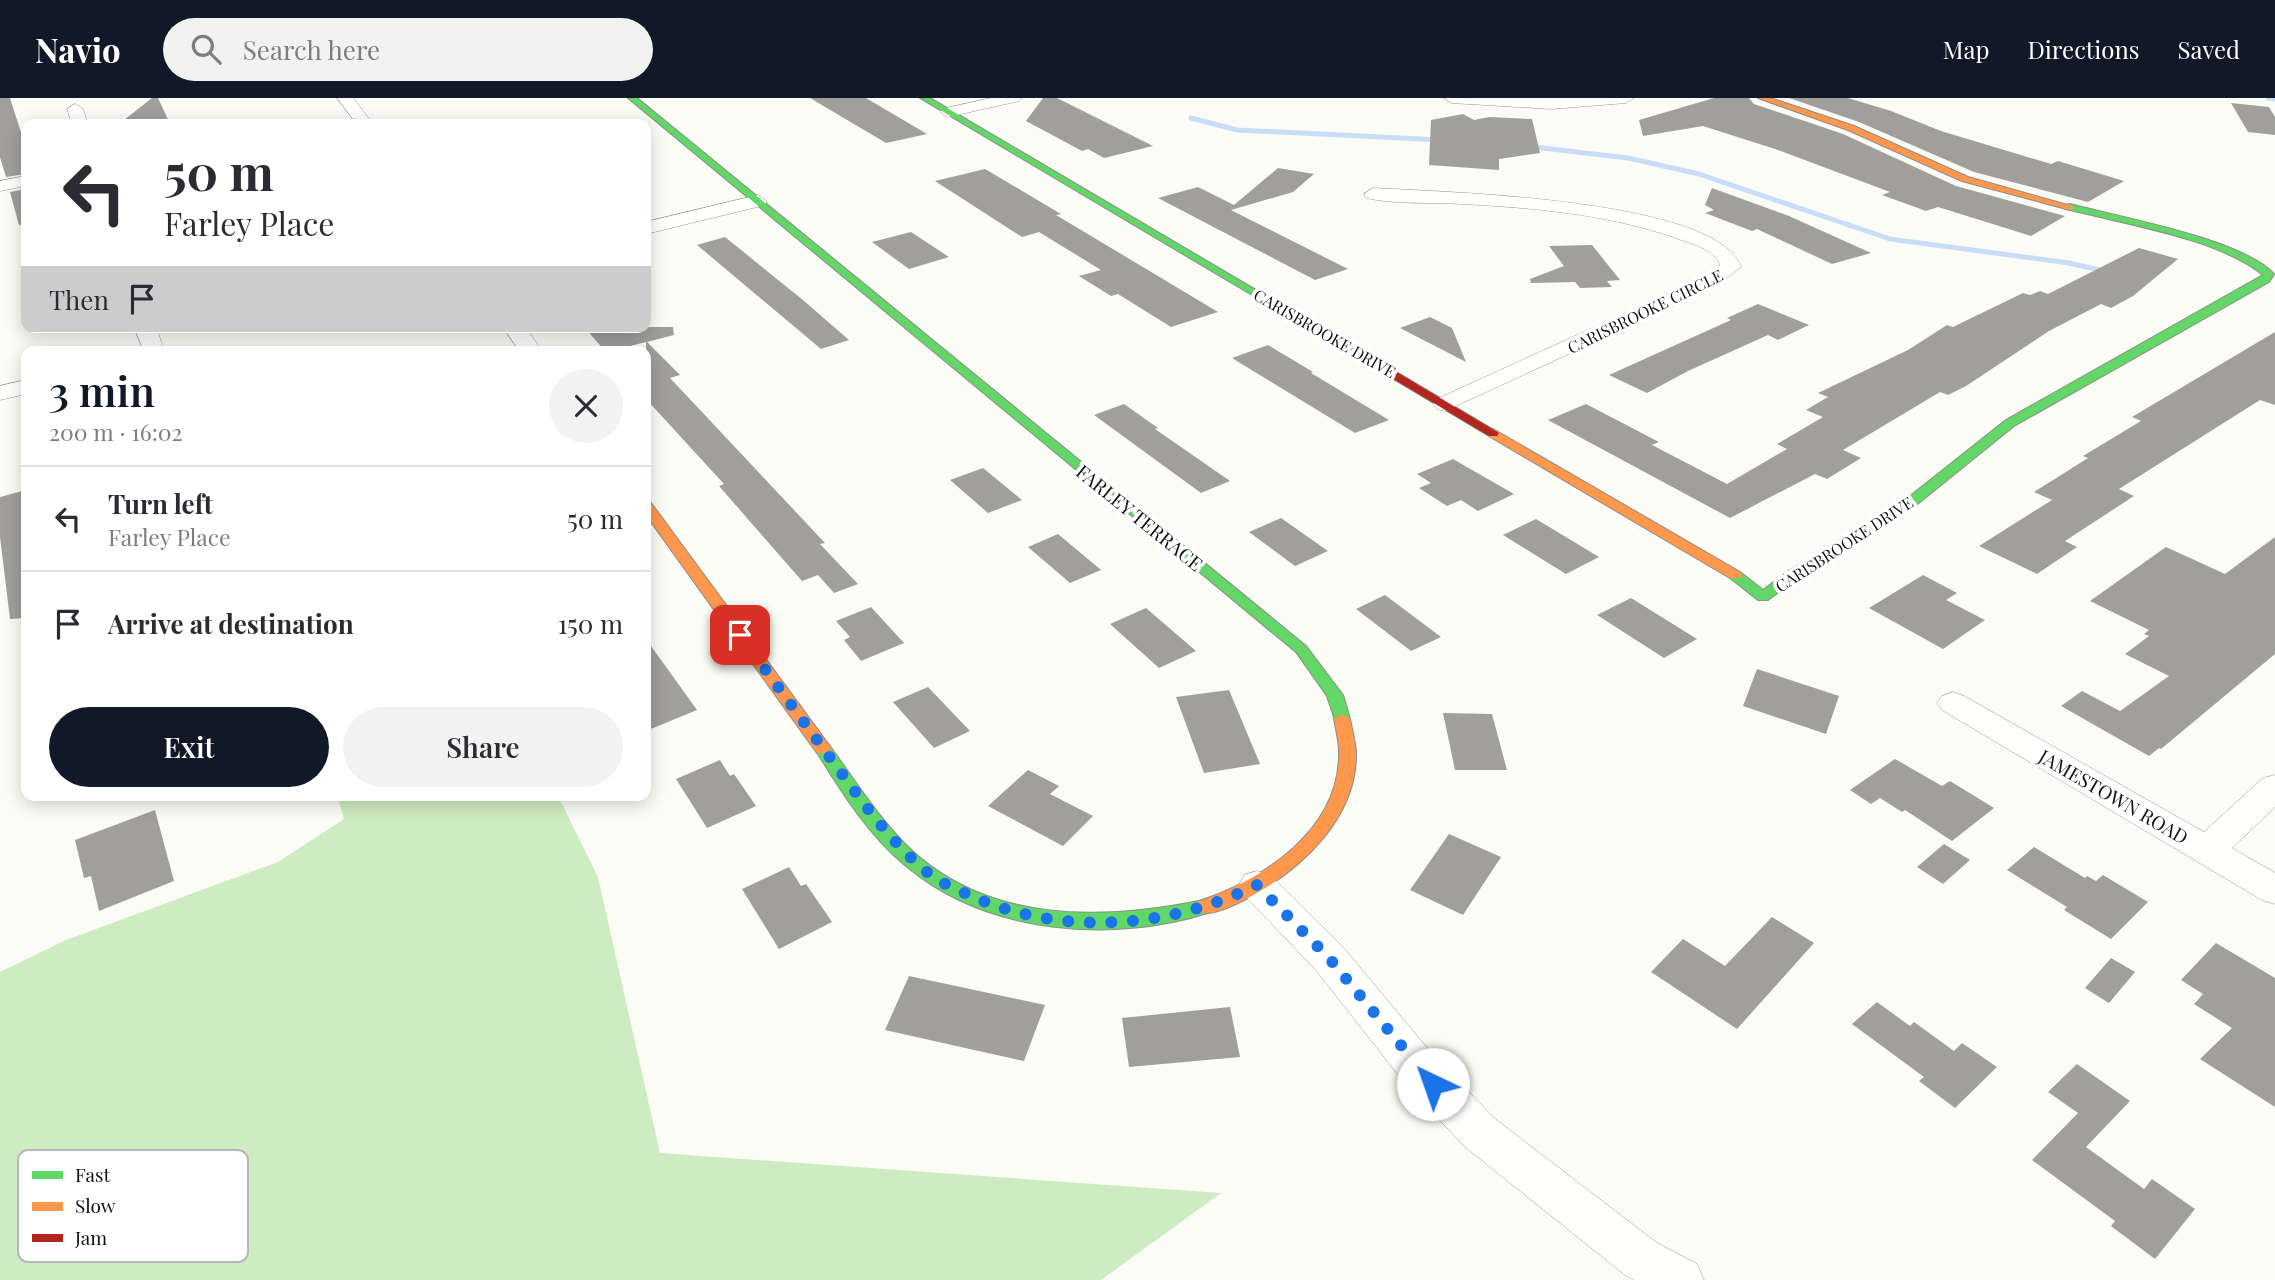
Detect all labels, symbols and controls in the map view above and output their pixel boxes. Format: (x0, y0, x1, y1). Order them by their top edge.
search box (163, 18, 653, 81)
text: Navio (35, 27, 121, 71)
icon: search (187, 30, 225, 68)
text: Search here (243, 32, 380, 67)
text: Map (1943, 33, 1989, 65)
text: Directions (2027, 33, 2140, 65)
text: Saved (2178, 33, 2240, 65)
text: 50 m (164, 138, 274, 203)
icon: left (49, 147, 140, 238)
text: Farley Place (164, 201, 335, 244)
street label: CARISBROOKE CIRCLE (1564, 264, 1726, 358)
icon: arrive (123, 280, 161, 318)
text: Then (49, 282, 109, 317)
street label: CARISBROOKE DRIVE (1250, 284, 1400, 382)
text: 3 min (49, 362, 155, 418)
button: close (549, 369, 623, 443)
text: 200 m · 16:02 (49, 416, 183, 447)
street label: FARLEY TERRACE (1071, 458, 1209, 576)
text: Turn left (108, 486, 213, 521)
street label: CARISBROOKE DRIVE (1771, 492, 1917, 596)
icon: left (49, 500, 87, 538)
text: 50 m (567, 501, 623, 536)
text: Farley Place (108, 521, 231, 552)
icon: arrive (49, 605, 87, 643)
pin (710, 605, 770, 665)
text: Arrive at destination (108, 606, 354, 641)
text: 150 m (558, 606, 623, 641)
icon: arrive (721, 616, 759, 654)
button: Exit (49, 707, 329, 787)
button: Share (343, 707, 623, 787)
street label: JAMESTOWN ROAD (2034, 742, 2193, 849)
position arrow (1396, 1047, 1470, 1121)
legend (18, 1150, 248, 1262)
text: Fast (75, 1161, 111, 1187)
text: Slow (75, 1192, 116, 1218)
text: Jam (74, 1224, 107, 1250)

